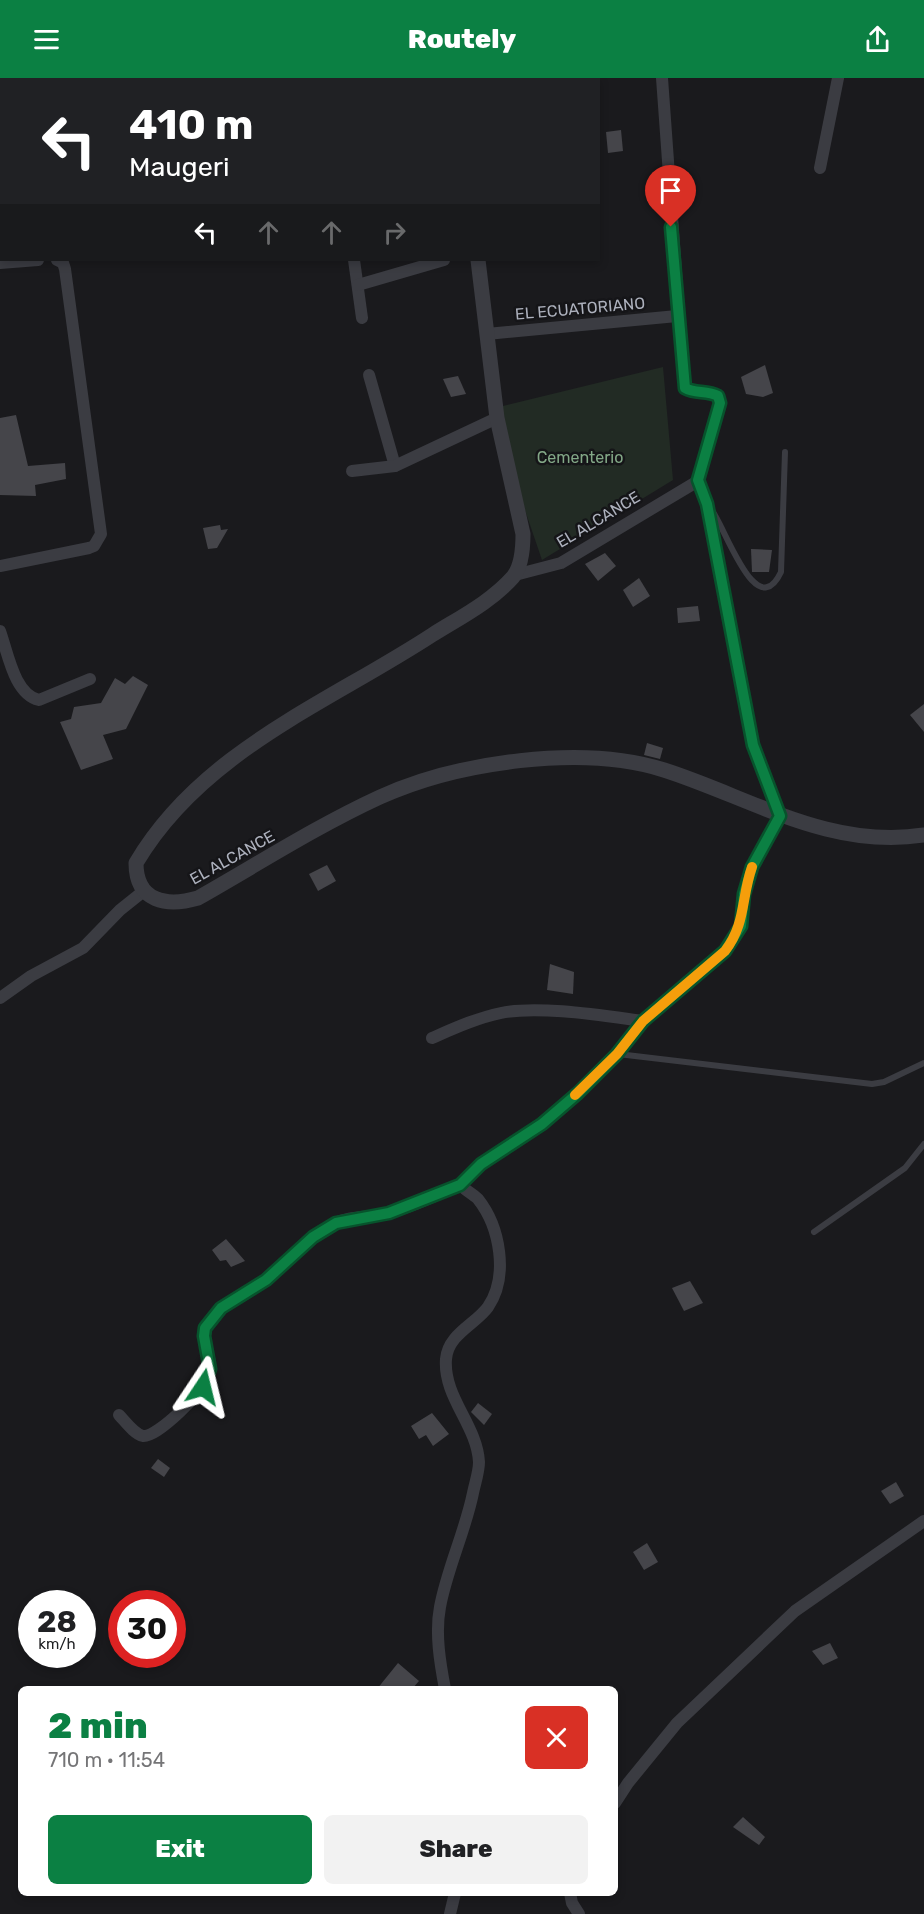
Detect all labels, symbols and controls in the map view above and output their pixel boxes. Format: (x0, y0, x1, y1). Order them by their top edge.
icon: menu (30, 23, 63, 56)
text: Routely (408, 23, 516, 55)
icon: share (861, 23, 894, 56)
text: 410 m (129, 100, 254, 150)
icon: left (30, 102, 108, 180)
text: Maugeri (129, 151, 230, 183)
pin (645, 165, 696, 227)
icon: arrive (654, 174, 687, 207)
icon: left (189, 216, 222, 249)
icon: ahead (252, 216, 285, 249)
icon: ahead (315, 216, 348, 249)
icon: right (378, 216, 411, 249)
street label: EL ECUATORIANO (514, 293, 646, 324)
park label: Cementerio (537, 448, 623, 467)
street label: EL ALCANCE (553, 487, 643, 552)
street label: EL ALCANCE (186, 826, 278, 889)
position arrow (171, 1355, 235, 1419)
speed limit sign: 30 (108, 1590, 186, 1668)
text: 28 (37, 1604, 77, 1640)
text: km/h (38, 1635, 76, 1653)
text: 2 min (48, 1704, 148, 1747)
button: close (525, 1706, 588, 1769)
text: 710 m · 11:54 (48, 1748, 165, 1772)
button: Exit (48, 1815, 312, 1884)
button: Share (324, 1815, 588, 1884)

